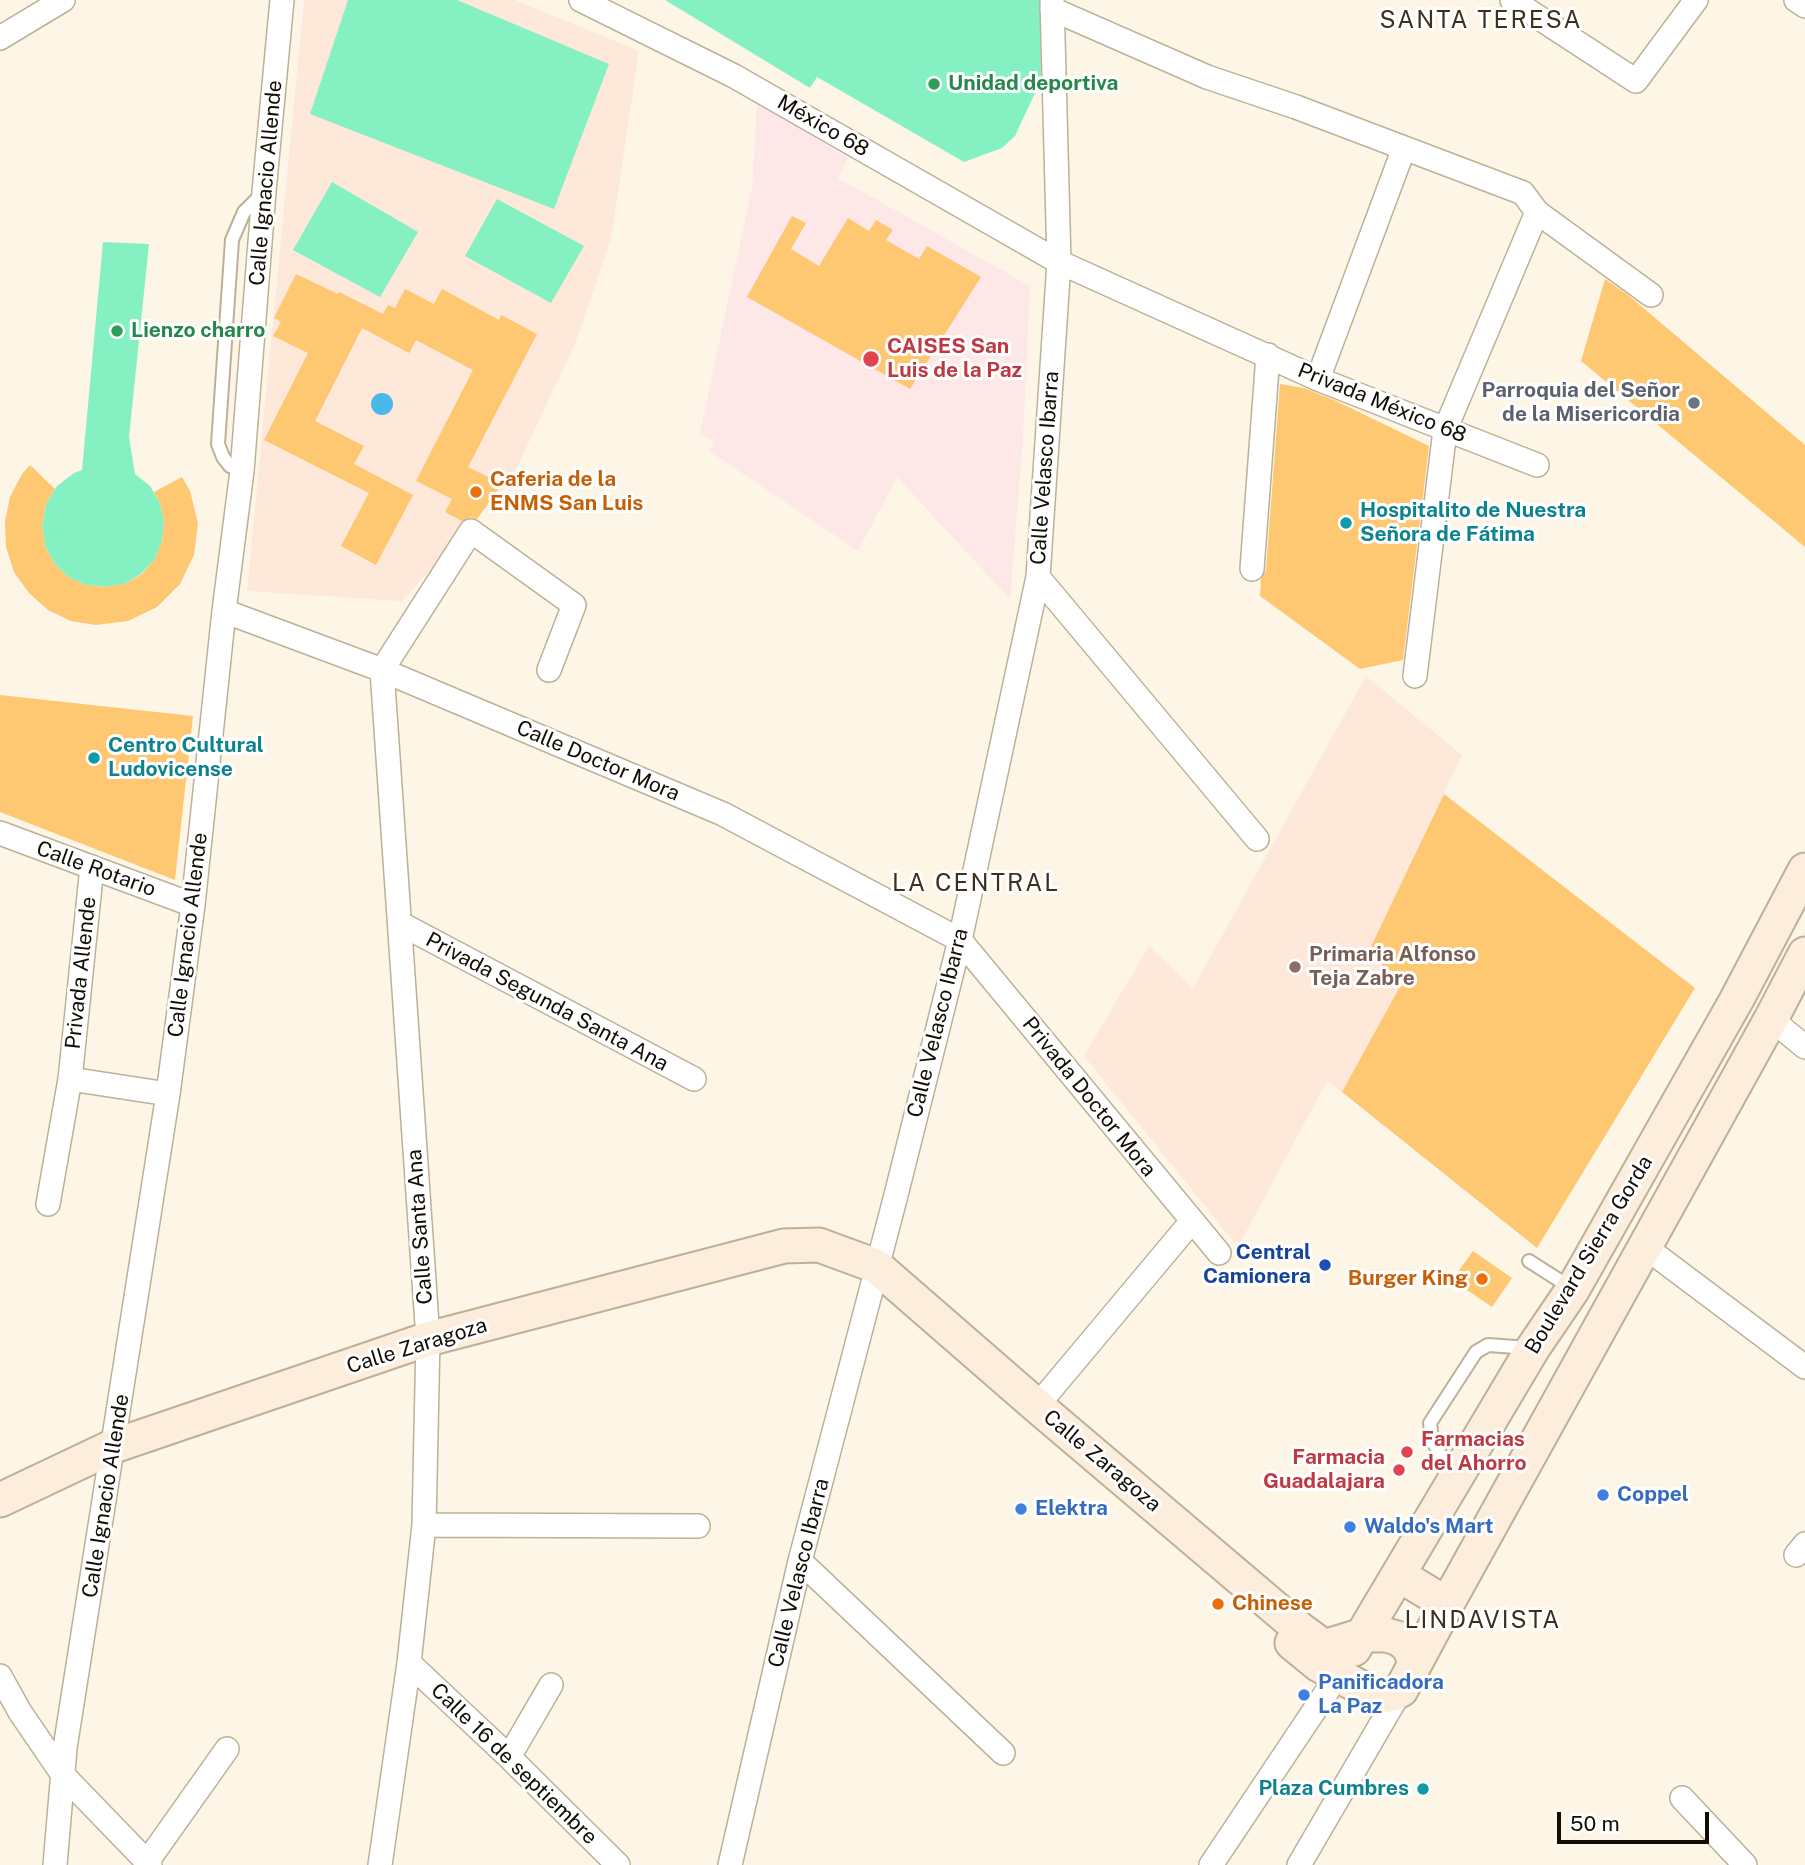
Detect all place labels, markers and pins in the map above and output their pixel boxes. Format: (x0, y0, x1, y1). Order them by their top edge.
place label: Unidad deportiva (948, 71, 1119, 97)
marker: Unidad deportiva (926, 76, 942, 92)
place label: Lienzo charro (131, 318, 265, 344)
marker: Lienzo charro (109, 323, 125, 339)
place label: CAISES San Luis de la Paz (887, 334, 1022, 384)
marker: CAISES San Luis de la Paz (861, 349, 881, 369)
place label: Parroquia del Señor de la Misericordia (1482, 378, 1680, 428)
marker: Parroquia del Señor de la Misericordia (1686, 395, 1702, 411)
place label: Caferia de la ENMS San Luis (490, 467, 643, 517)
marker: Caferia de la ENMS San Luis (468, 484, 484, 500)
place label: Hospitalito de Nuestra Señora de Fátima (1360, 498, 1586, 548)
marker: Hospitalito de Nuestra Señora de Fátima (1338, 515, 1354, 531)
place label: Centro Cultural Ludovicense (108, 733, 264, 783)
marker: Centro Cultural Ludovicense (86, 750, 102, 766)
place label: Primaria Alfonso Teja Zabre (1309, 942, 1476, 992)
marker: Primaria Alfonso Teja Zabre (1287, 959, 1303, 975)
place label: Central Camionera (1203, 1240, 1311, 1290)
marker: Central Camionera (1317, 1257, 1333, 1273)
place label: Burger King (1348, 1266, 1468, 1292)
marker: Burger King (1474, 1271, 1490, 1287)
place label: Farmacias del Ahorro (1421, 1427, 1527, 1477)
marker: Farmacias del Ahorro (1399, 1444, 1415, 1460)
place label: Farmacia Guadalajara (1263, 1445, 1385, 1495)
marker: Farmacia Guadalajara (1391, 1462, 1407, 1478)
place label: Coppel (1617, 1482, 1689, 1508)
marker: Coppel (1595, 1487, 1611, 1503)
place label: Elektra (1035, 1496, 1108, 1522)
marker: Elektra (1013, 1501, 1029, 1517)
place label: Waldo's Mart (1364, 1514, 1493, 1540)
marker: Waldo's Mart (1342, 1519, 1358, 1535)
place label: Chinese (1232, 1591, 1313, 1617)
marker: Chinese (1210, 1596, 1226, 1612)
place label: Panificadora La Paz (1318, 1670, 1444, 1720)
marker: Panificadora La Paz (1296, 1687, 1312, 1703)
place label: Plaza Cumbres (1258, 1776, 1409, 1802)
marker: Plaza Cumbres (1415, 1781, 1431, 1797)

